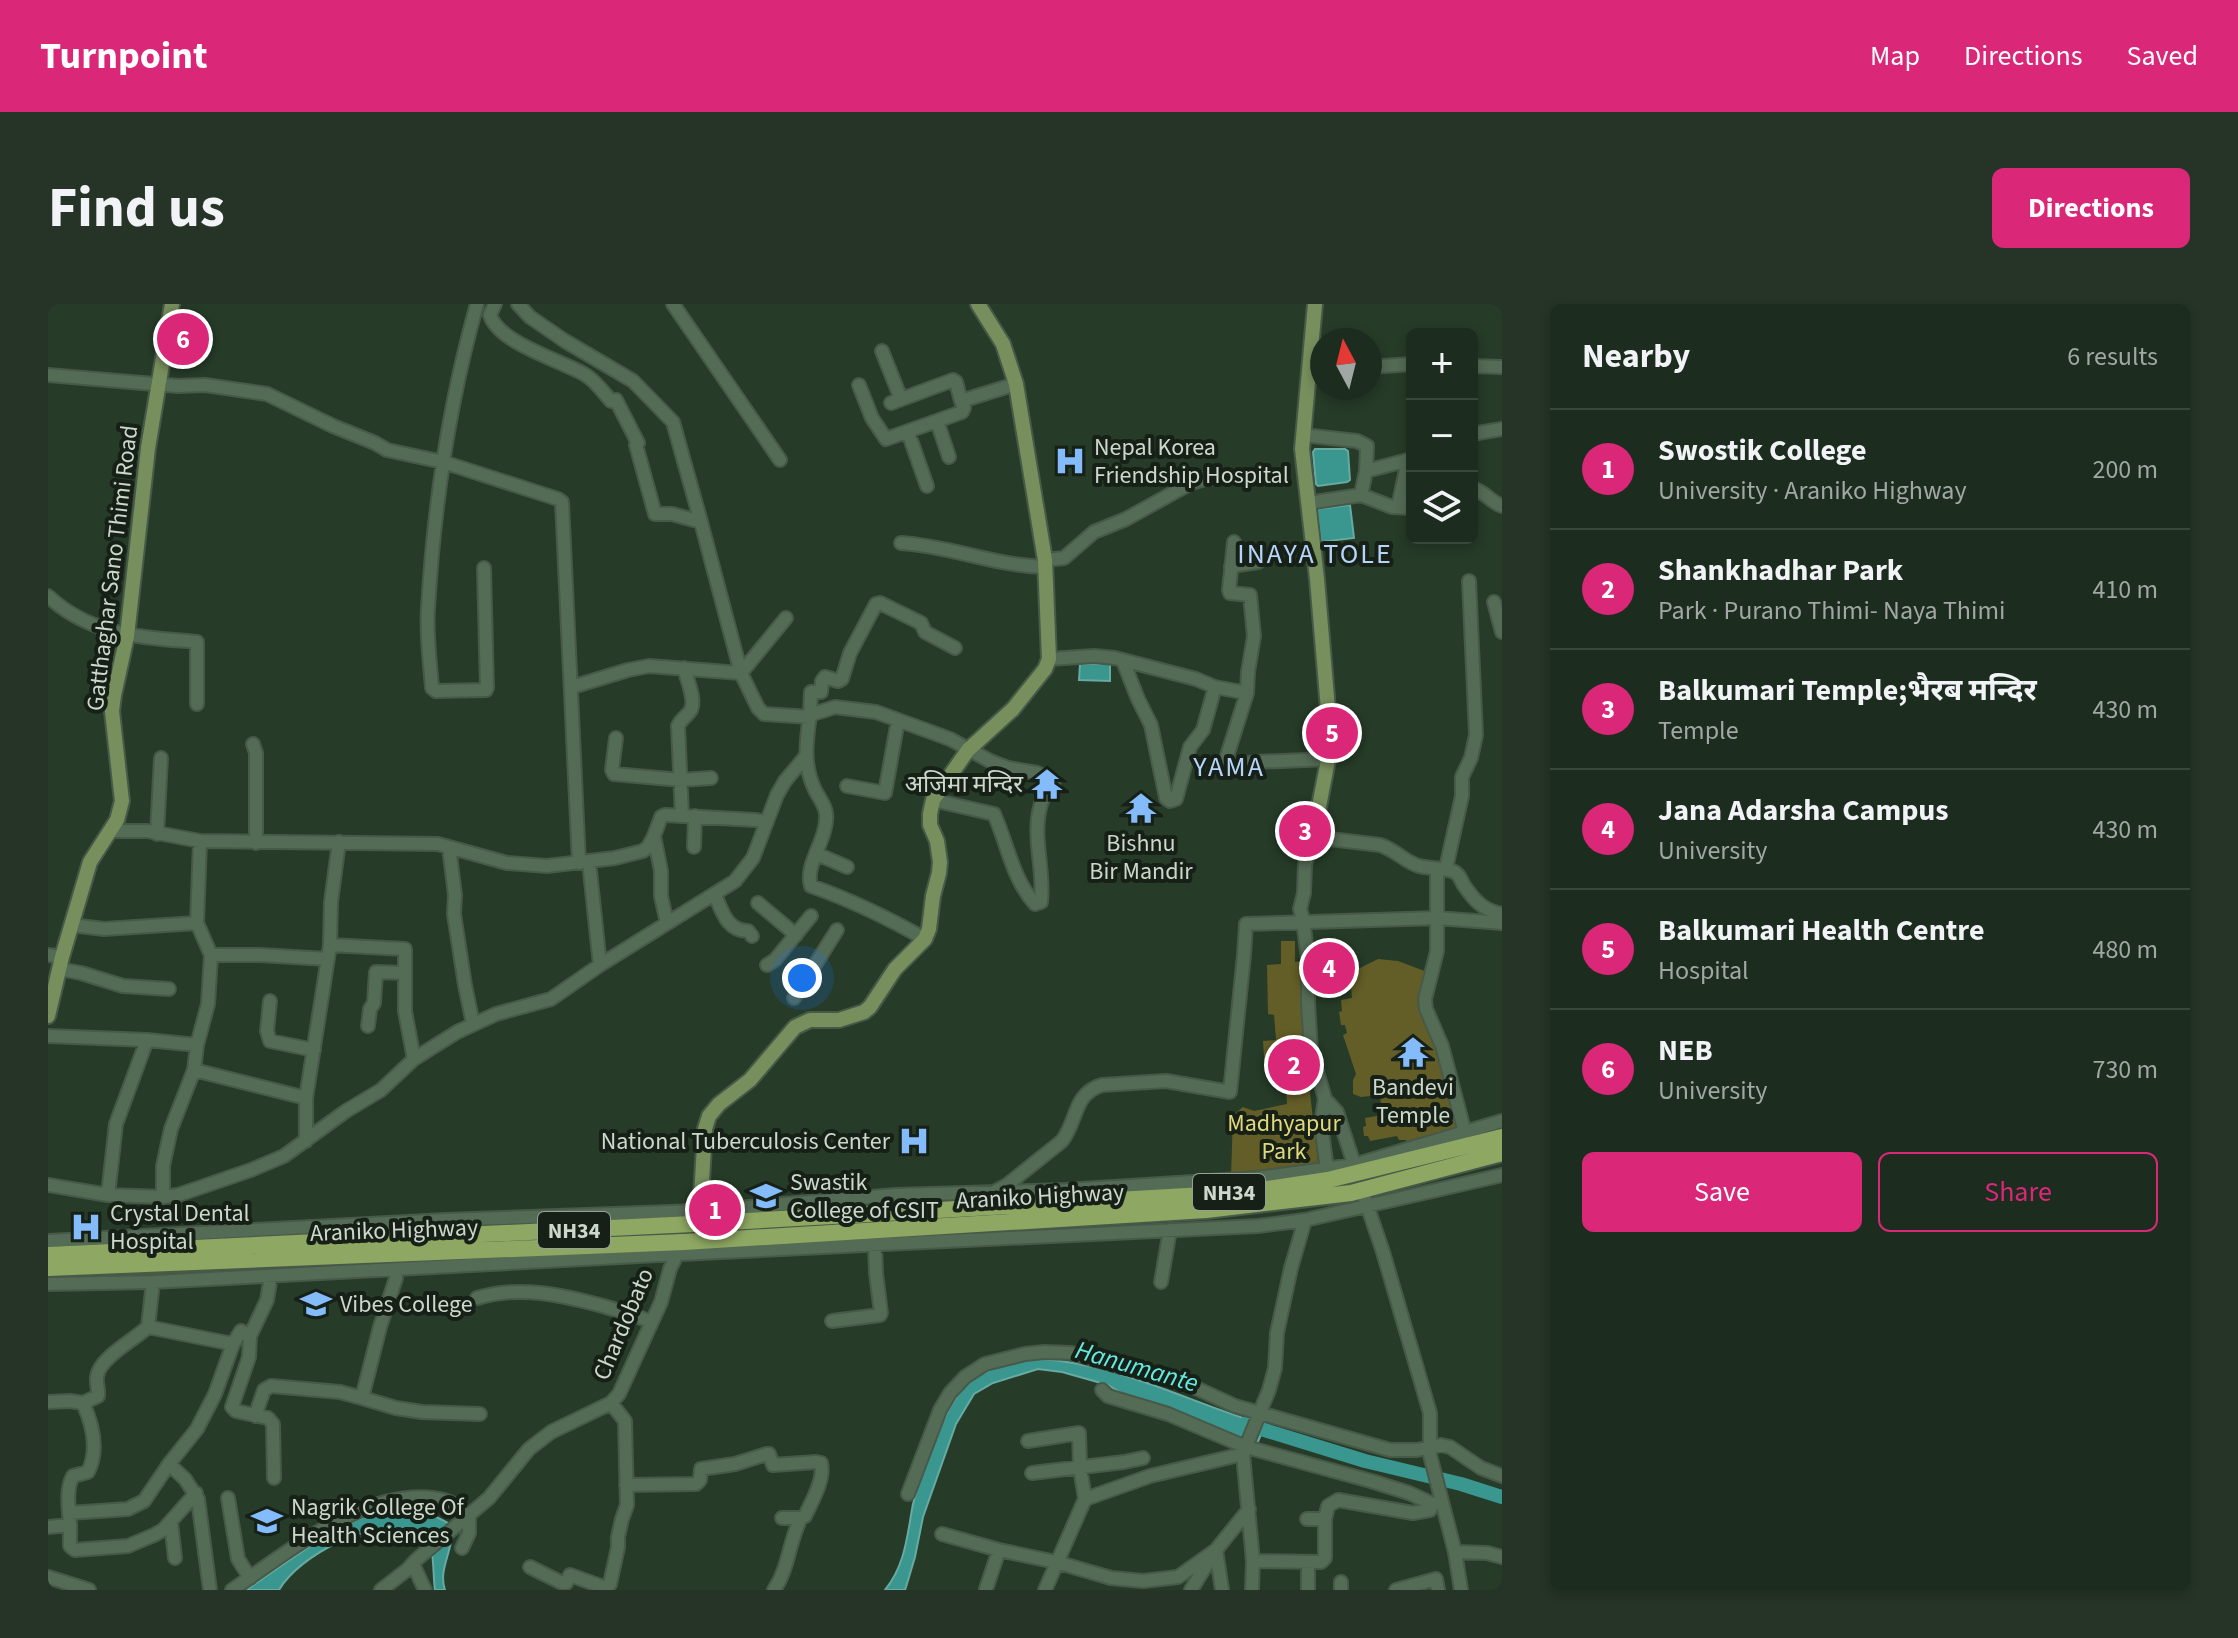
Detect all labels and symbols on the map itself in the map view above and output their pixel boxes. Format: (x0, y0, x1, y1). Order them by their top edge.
pin: 6 (157, 309, 209, 369)
north arrow (1310, 328, 1382, 400)
street label: Gatthaghar Sano Thimi Road (78, 423, 147, 713)
place label: Nepal Korea Friendship Hospital (1094, 430, 1289, 493)
hospital icon: Nepal Korea Friendship Hospital (1053, 444, 1087, 478)
district label: INAYA TOLE (1237, 534, 1393, 574)
pin: 5 (1306, 703, 1358, 763)
district label: YAMA (1192, 747, 1265, 787)
place label: अजिमा मन्दिर (905, 767, 1024, 802)
temple icon: अजिमा मन्दिर (1030, 767, 1064, 801)
temple icon: Bishnu Bir Mandir (1124, 791, 1158, 825)
pin: 3 (1279, 801, 1331, 861)
place label: Bishnu Bir Mandir (1089, 826, 1193, 889)
pin: 4 (1303, 938, 1355, 998)
your location (782, 958, 822, 998)
pin: 2 (1268, 1035, 1320, 1095)
temple icon: Bandevi Temple (1396, 1035, 1430, 1069)
place label: Bandevi Temple (1372, 1070, 1454, 1133)
park label: Madhyapur Park (1227, 1106, 1341, 1169)
place label: National Tuberculosis Center (601, 1124, 891, 1159)
hospital icon: National Tuberculosis Center (897, 1124, 931, 1158)
place label: Swastik College of CSIT (790, 1165, 939, 1228)
road number: NH34 (1193, 1174, 1265, 1210)
street label: Araniko Highway (955, 1175, 1125, 1218)
school or university icon: Swastik College of CSIT (749, 1179, 783, 1213)
pin: 1 (689, 1180, 741, 1240)
place label: Crystal Dental Hospital (110, 1196, 250, 1259)
hospital icon: Crystal Dental Hospital (69, 1210, 103, 1244)
street label: Araniko Highway (309, 1210, 479, 1251)
road number: NH34 (538, 1212, 610, 1248)
street label: Chardobato (584, 1263, 663, 1386)
school or university icon: Vibes College (299, 1287, 333, 1321)
place label: Vibes College (340, 1287, 473, 1322)
water label: Hanumante (1071, 1331, 1203, 1402)
place label: Nagrik College Of Health Sciences (291, 1490, 465, 1553)
school or university icon: Nagrik College Of Health Sciences (250, 1504, 284, 1538)

